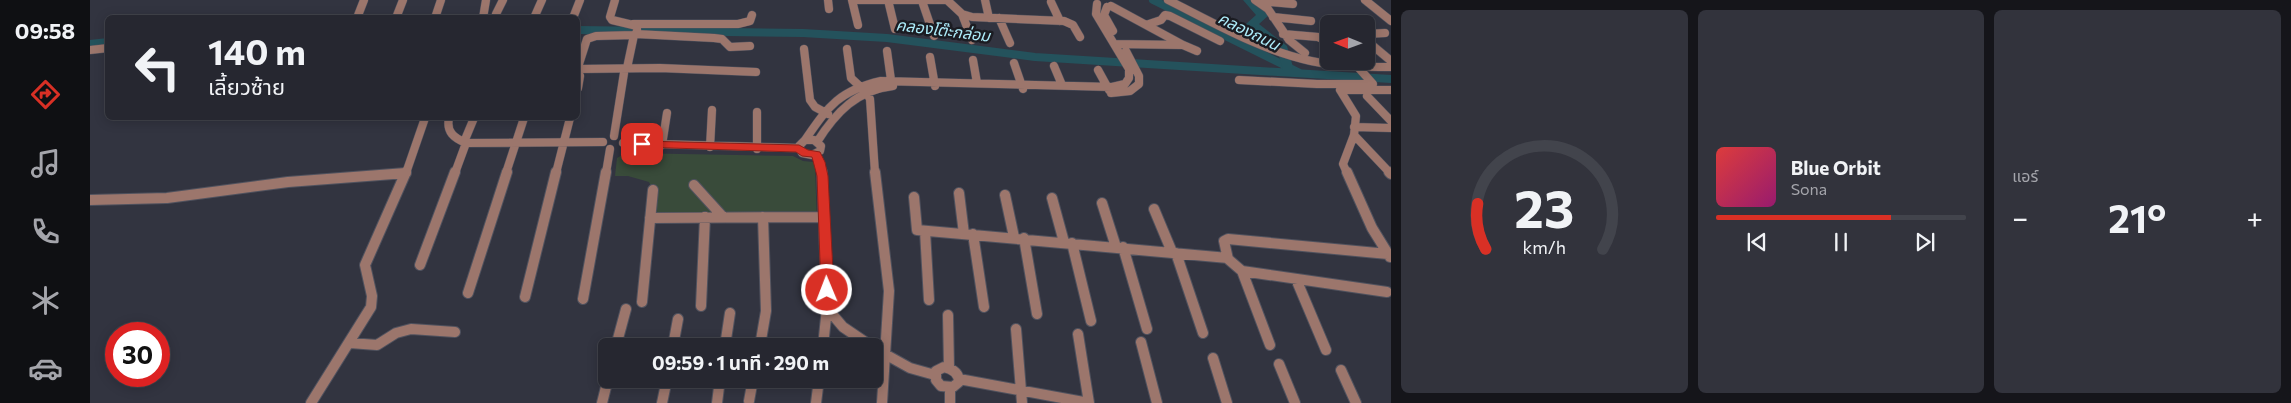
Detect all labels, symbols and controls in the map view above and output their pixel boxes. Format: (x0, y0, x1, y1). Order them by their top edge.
water label: คลองถนน (1215, 8, 1284, 54)
water label: คลองโต๊ะกล่อม (895, 14, 992, 45)
north arrow (1320, 15, 1375, 70)
map controls (1320, 15, 1375, 70)
text: 09:58 (15, 17, 75, 44)
text: 140 m (208, 29, 306, 72)
icon: left (125, 35, 190, 100)
text: เลี้ยวซ้าย (208, 73, 285, 100)
icon: directions (28, 77, 63, 112)
pin (621, 123, 663, 165)
icon: arrive (628, 130, 656, 158)
icon: music (28, 146, 63, 181)
text: Blue Orbit (1791, 156, 1881, 179)
text: แอร์ (2012, 166, 2038, 185)
text: 23 (1514, 175, 1574, 239)
text: Sona (1791, 179, 1827, 198)
text: 21° (2108, 194, 2166, 241)
text: − (2012, 200, 2028, 234)
text: + (2247, 200, 2263, 234)
icon: phone (28, 214, 63, 249)
icon: previous (1743, 228, 1771, 256)
icon: pause (1827, 228, 1855, 256)
icon: next (1911, 228, 1939, 256)
text: km/h (1523, 236, 1566, 258)
position arrow (800, 263, 852, 315)
icon: climate (28, 283, 63, 318)
speed limit sign: 30 (105, 322, 170, 387)
icon: car (28, 351, 63, 386)
text: 09:59 · 1 นาที · 290 m (652, 351, 829, 374)

